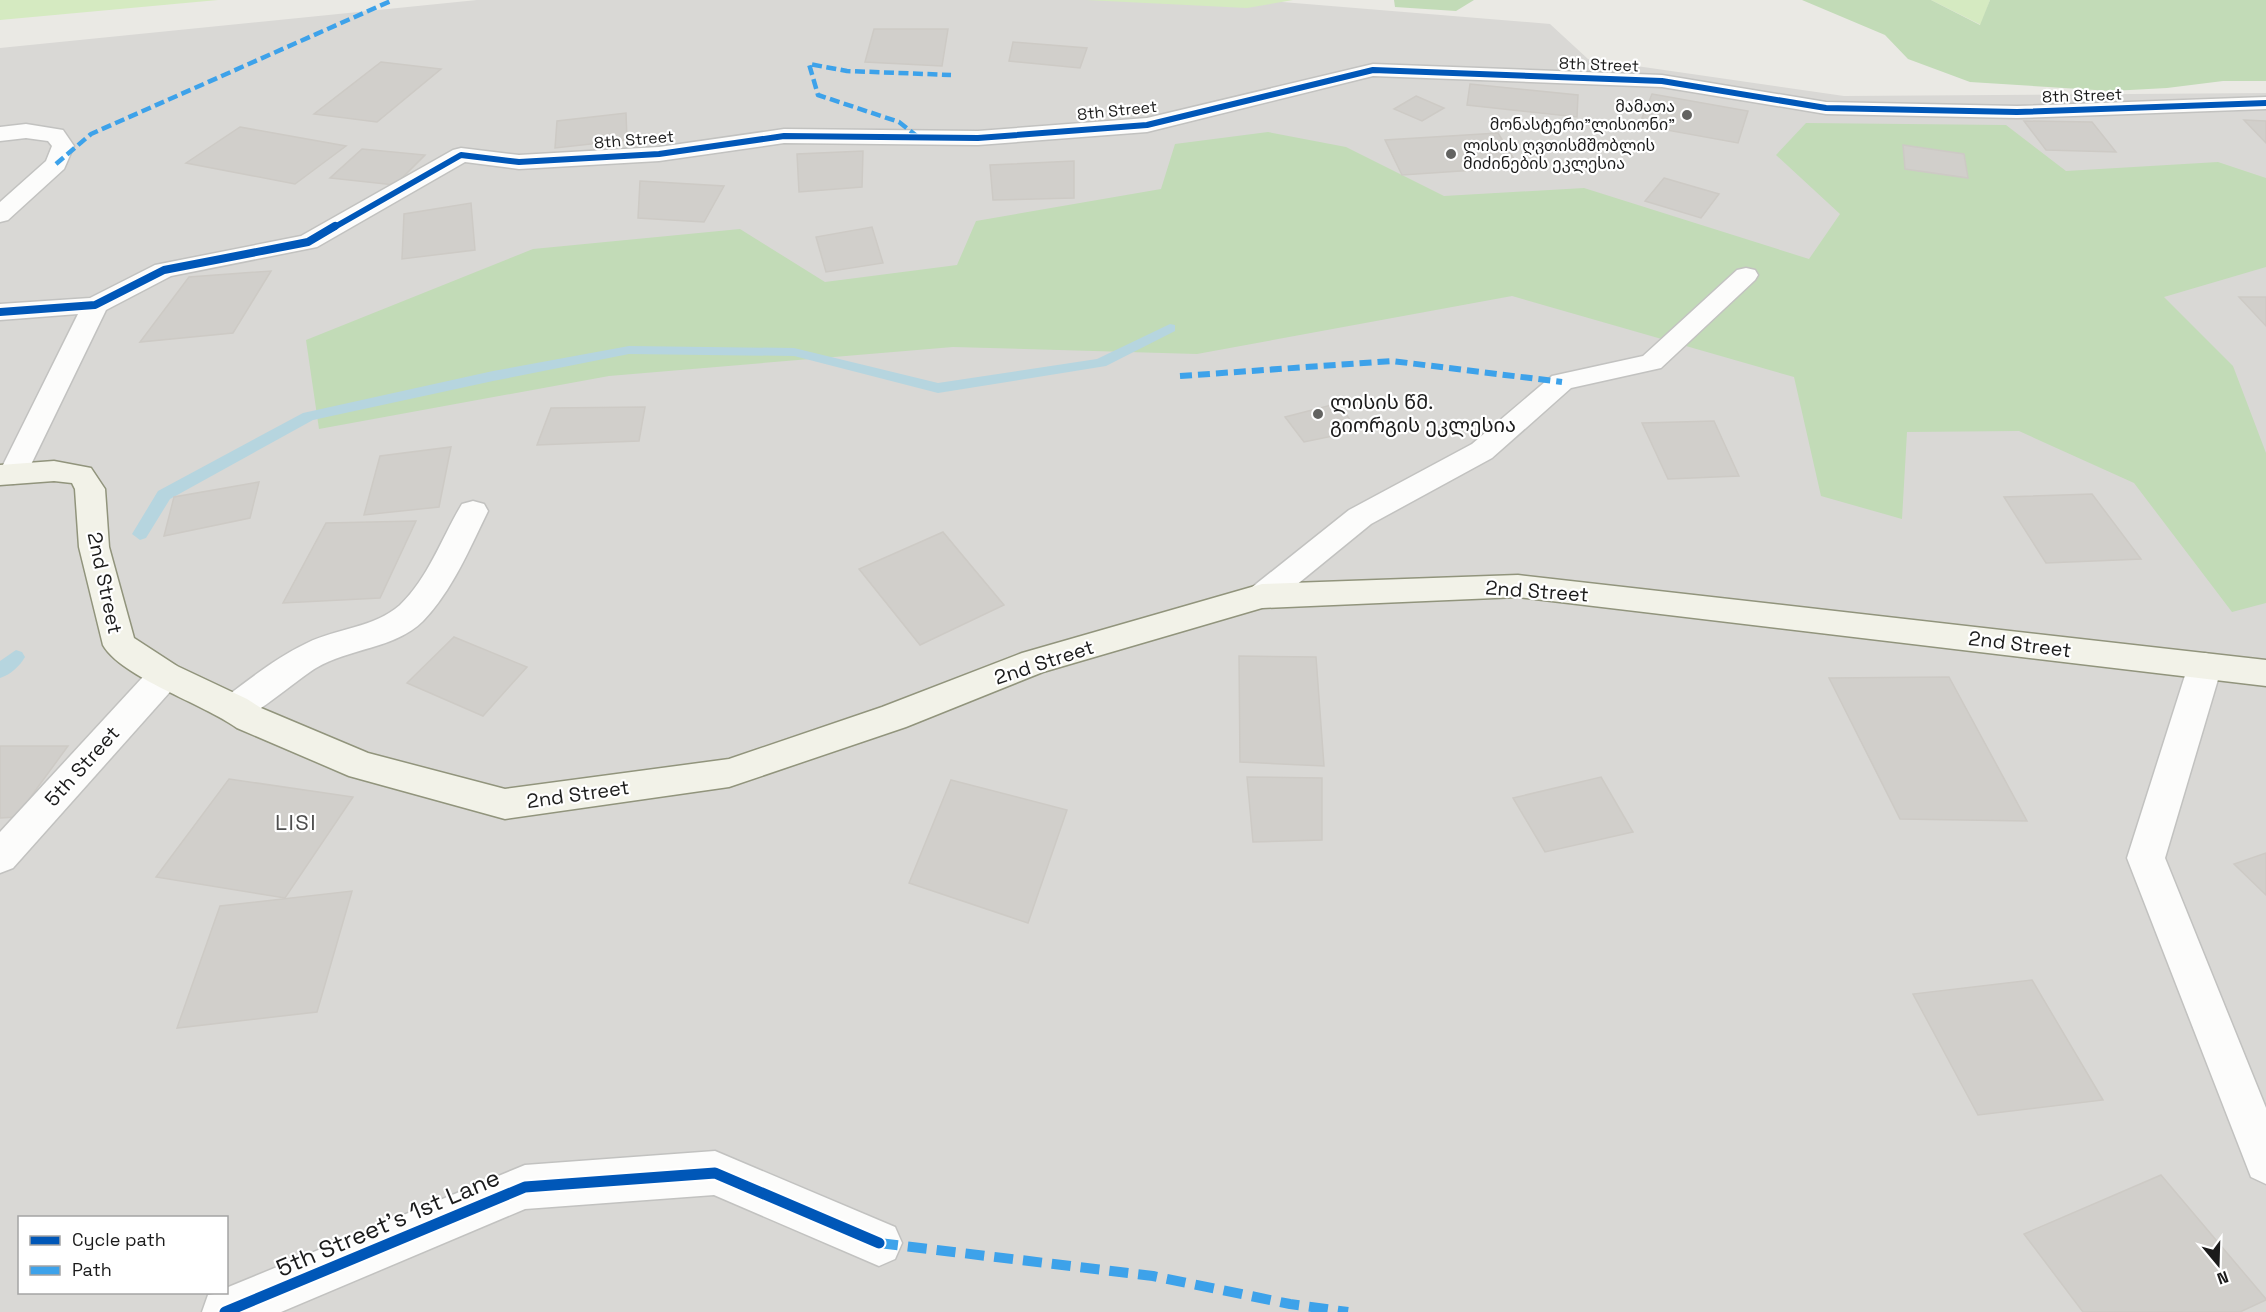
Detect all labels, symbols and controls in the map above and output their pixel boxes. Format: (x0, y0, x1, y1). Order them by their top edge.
street label: 8th Street (1559, 53, 1639, 76)
street label: 8th Street (2042, 84, 2122, 107)
street label: 8th Street (1076, 96, 1158, 125)
place label: მამათა მონასტერი"ლისიონი" (1490, 96, 1675, 135)
marker: მამათა მონასტერი"ლისიონი" (1680, 108, 1694, 122)
street label: 8th Street (593, 126, 675, 153)
place label: ლისის ღვთისმშობლის მიძინების ეკლესია (1463, 135, 1655, 174)
marker: ლისის ღვთისმშობლის მიძინების ეკლესია (1444, 147, 1458, 161)
place label: ლისის წმ. გიორგის ეკლესია (1330, 389, 1516, 438)
marker: ლისის წმ. გიორგის ეკლესია (1311, 407, 1325, 421)
street label: 2nd Street (82, 530, 128, 636)
street label: 2nd Street (1484, 574, 1590, 608)
street label: 2nd Street (1967, 625, 2073, 663)
street label: 2nd Street (991, 634, 1097, 690)
street label: 5th Street (39, 720, 125, 812)
street label: 2nd Street (525, 774, 631, 814)
district label: LISI (275, 808, 317, 836)
street label: 5th Street's 1st Lane (271, 1161, 504, 1284)
legend (18, 1216, 228, 1294)
text: Cycle path (72, 1228, 166, 1251)
north arrow (2188, 1234, 2248, 1294)
text: Path (72, 1258, 112, 1281)
text: N (2214, 1266, 2231, 1289)

